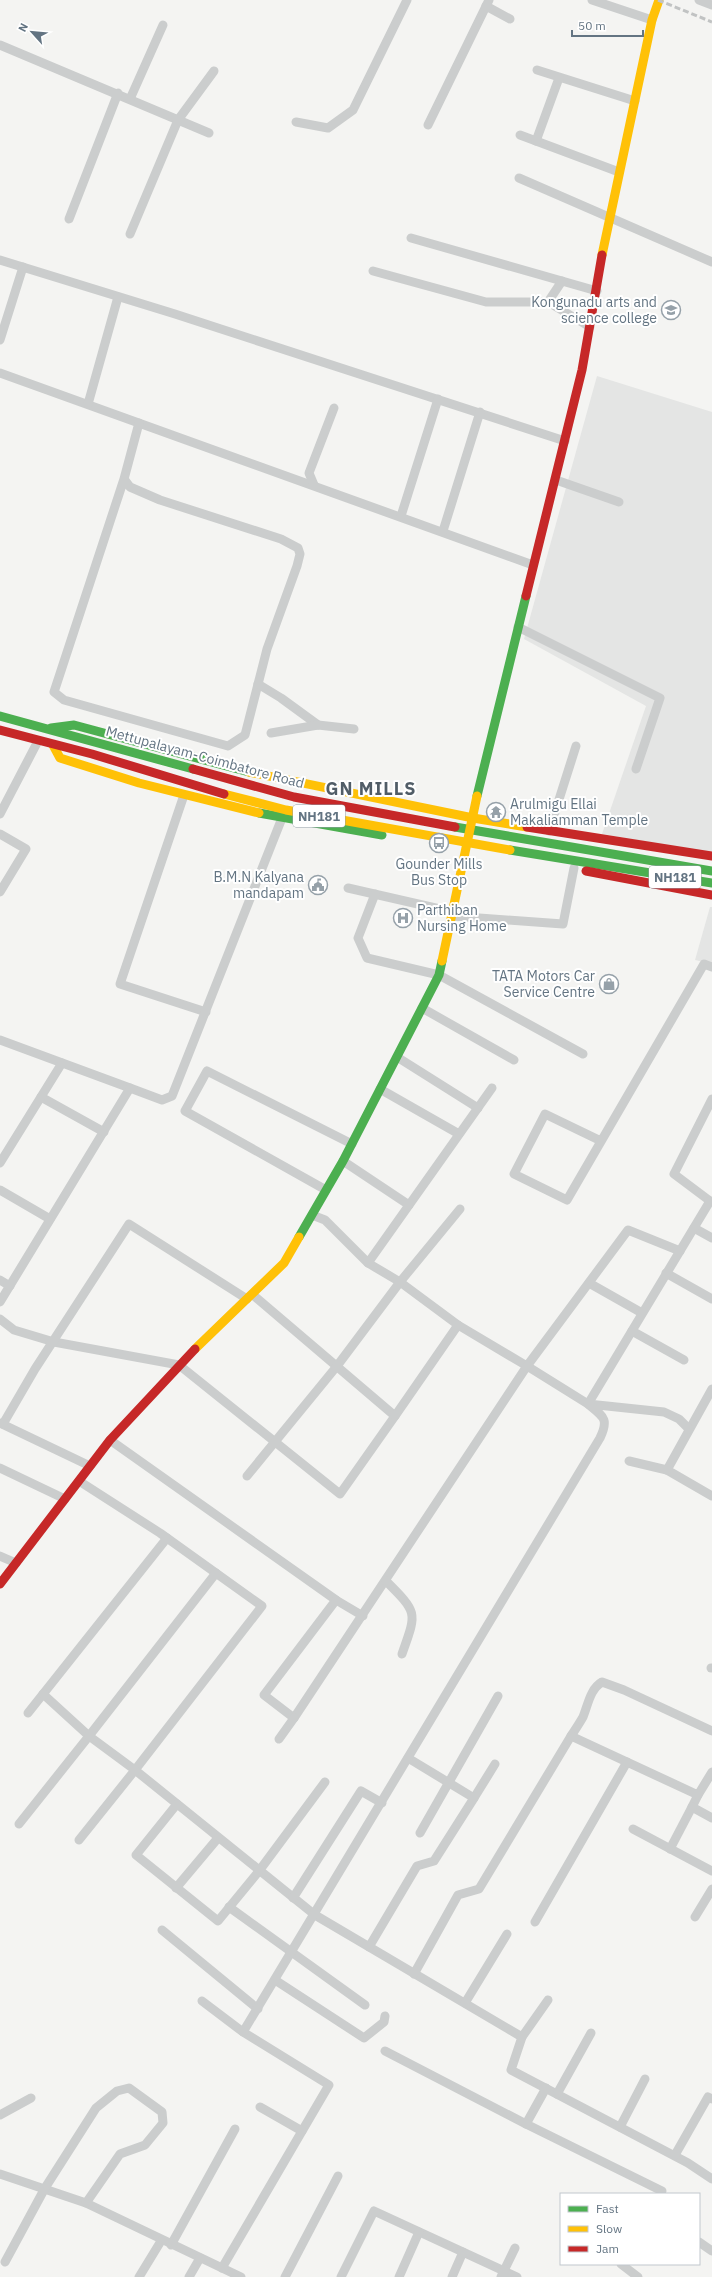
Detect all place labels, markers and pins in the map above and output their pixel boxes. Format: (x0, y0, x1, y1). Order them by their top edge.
place label: Kongunadu arts and science college (531, 293, 657, 327)
school or university icon: Kongunadu arts and science college (660, 299, 682, 321)
place label: Arulmigu Ellai Makaliamman Temple (510, 795, 649, 829)
temple icon: Arulmigu Ellai Makaliamman Temple (485, 801, 507, 823)
bus stop icon: Gounder Mills Bus Stop (428, 832, 450, 854)
place label: Gounder Mills Bus Stop (396, 855, 483, 889)
place label: B.M.N Kalyana mandapam (213, 868, 305, 902)
public building icon: B.M.N Kalyana mandapam (307, 874, 329, 896)
place label: Parthiban Nursing Home (417, 901, 507, 935)
hospital icon: Parthiban Nursing Home (392, 907, 414, 929)
place label: TATA Motors Car Service Centre (492, 967, 595, 1001)
shop icon: TATA Motors Car Service Centre (598, 973, 620, 995)

